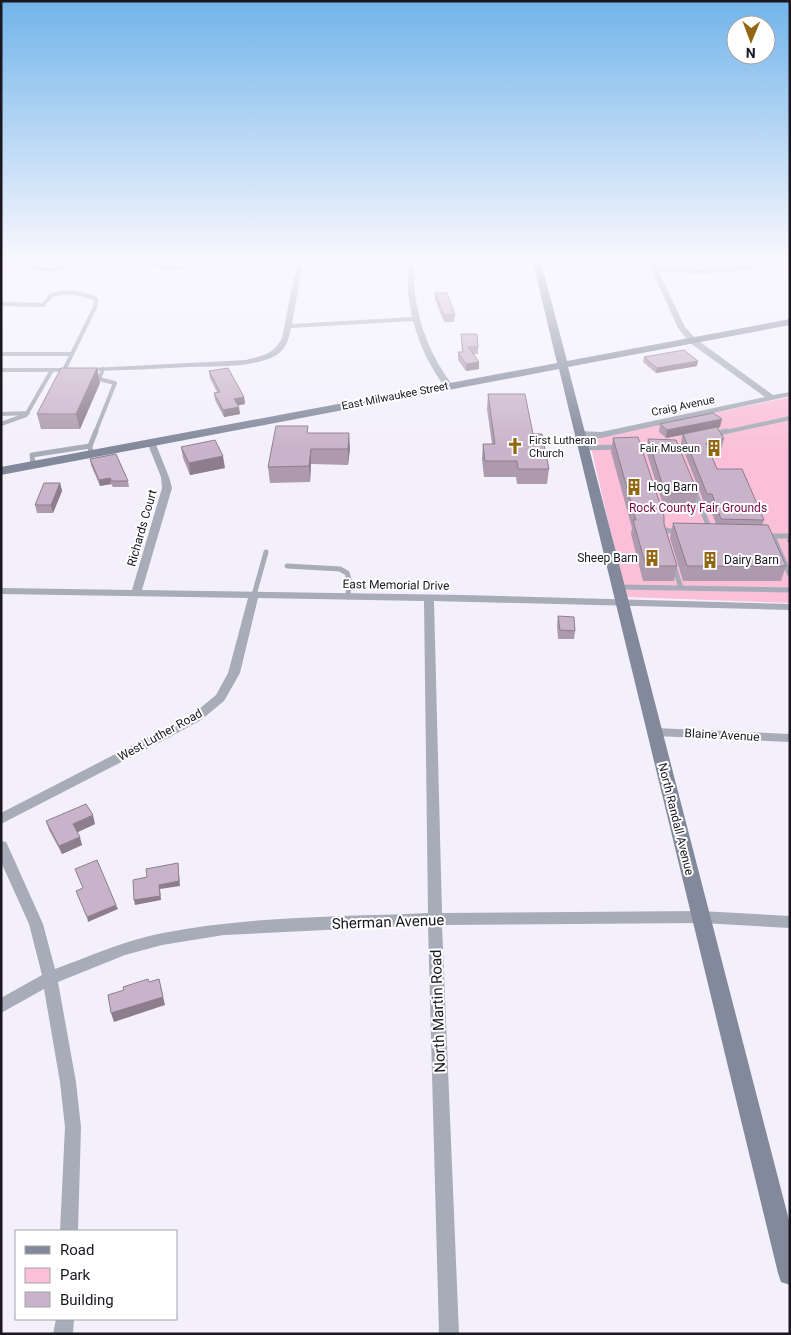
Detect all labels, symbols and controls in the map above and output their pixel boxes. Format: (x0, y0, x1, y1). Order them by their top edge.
north arrow (726, 15, 776, 65)
text: N (746, 45, 756, 61)
street label: East Milwaukee Street (341, 379, 450, 413)
street label: Craig Avenue (650, 393, 716, 419)
place label: First Lutheran Church (529, 434, 596, 460)
church icon: First Lutheran Church (505, 436, 525, 456)
building icon: Fair Museun (704, 438, 724, 458)
place label: Fair Museun (640, 442, 700, 455)
building icon: Hog Barn (624, 477, 644, 497)
place label: Hog Barn (648, 480, 698, 494)
street label: Richards Court (124, 488, 160, 568)
park label: Rock County Fair Grounds (629, 501, 767, 515)
building icon: Sheep Barn (642, 548, 662, 568)
building icon: Dairy Barn (700, 550, 720, 570)
place label: Sheep Barn (577, 551, 638, 565)
place label: Dairy Barn (724, 553, 779, 567)
street label: East Memorial Drive (342, 577, 450, 593)
street label: West Luther Road (115, 706, 205, 764)
street label: Blaine Avenue (684, 726, 760, 744)
street label: North Randall Avenue (655, 761, 697, 877)
street label: Sherman Avenue (331, 911, 445, 933)
street label: North Martin Road (427, 949, 449, 1073)
legend (15, 1230, 178, 1320)
text: Road (60, 1241, 94, 1259)
text: Park (60, 1266, 91, 1284)
text: Building (60, 1291, 114, 1309)

